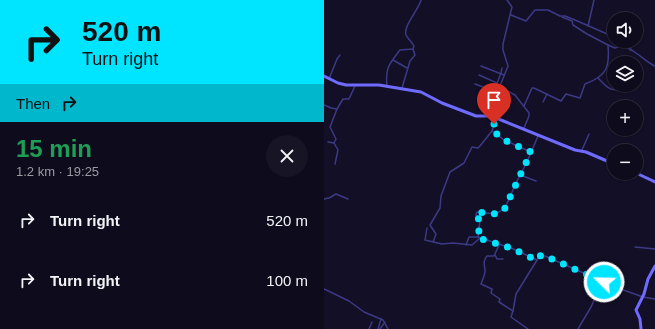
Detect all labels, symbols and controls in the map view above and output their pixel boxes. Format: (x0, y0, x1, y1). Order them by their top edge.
map controls (607, 12, 643, 180)
button: sound (607, 12, 643, 48)
icon: right (16, 16, 68, 68)
text: 520 m (82, 16, 161, 47)
text: Turn right (82, 49, 158, 69)
button: layers (607, 56, 643, 92)
pin (477, 83, 511, 124)
icon: arrive (483, 89, 505, 111)
icon: right (58, 92, 80, 114)
text: Then (16, 95, 50, 112)
button: + (607, 100, 643, 136)
text: 15 min (16, 135, 92, 162)
button: close (266, 135, 308, 177)
button: − (607, 144, 643, 180)
text: 1.2 km · 19:25 (16, 164, 99, 179)
icon: right (16, 209, 38, 231)
text: Turn right (50, 212, 120, 229)
text: 520 m (266, 212, 308, 229)
position arrow (583, 261, 625, 303)
icon: right (16, 269, 38, 291)
text: Turn right (50, 272, 120, 289)
text: 100 m (266, 272, 308, 289)

